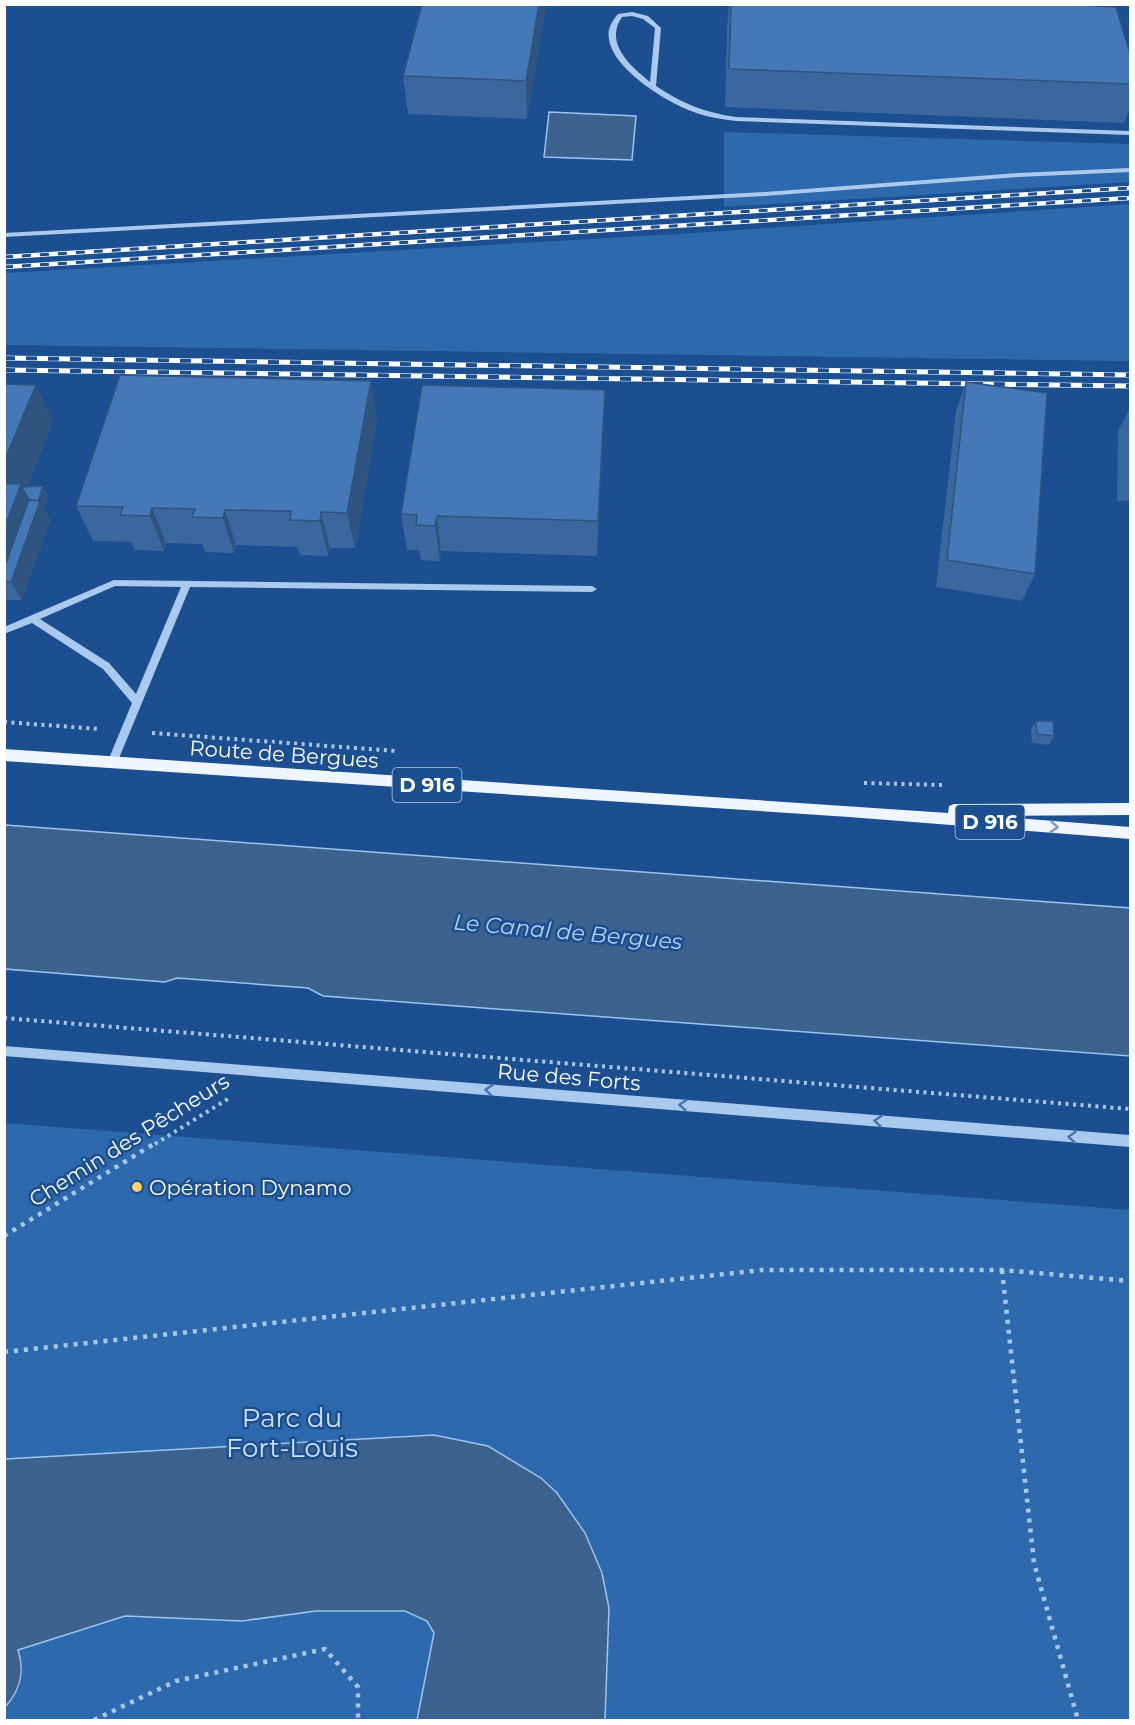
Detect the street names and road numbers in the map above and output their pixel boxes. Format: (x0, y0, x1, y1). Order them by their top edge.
street label: Route de Bergues (189, 735, 379, 773)
road number: D 916 (392, 768, 462, 802)
road number: D 916 (956, 805, 1024, 839)
street label: Rue des Forts (496, 1058, 642, 1096)
street label: Chemin des Pêcheurs (24, 1068, 234, 1212)

